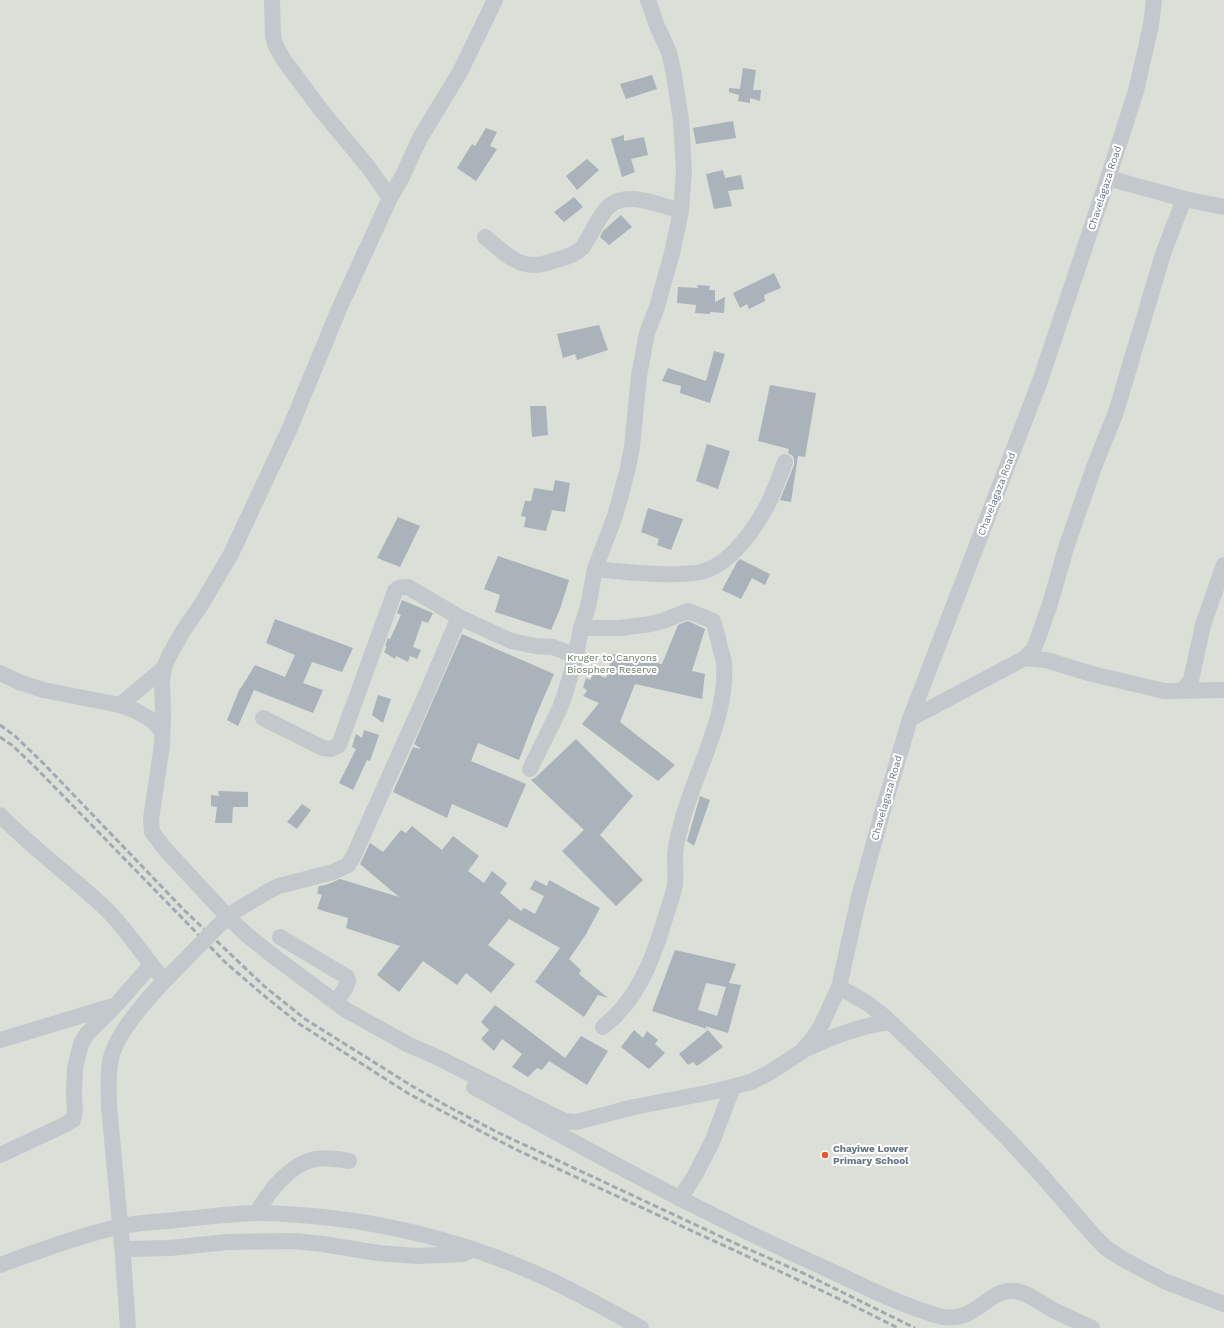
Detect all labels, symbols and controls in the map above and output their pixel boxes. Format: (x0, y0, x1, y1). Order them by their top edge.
street label: Chavelagaza Road (1086, 144, 1124, 232)
street label: Chavelagaza Road (976, 451, 1018, 537)
park label: Kruger to Canyons Biosphere Reserve (567, 652, 657, 676)
street label: Chavelagaza Road (869, 754, 905, 842)
place label: Chayiwe Lower Primary School (833, 1143, 908, 1166)
marker: Chayiwe Lower Primary School (820, 1150, 830, 1160)

